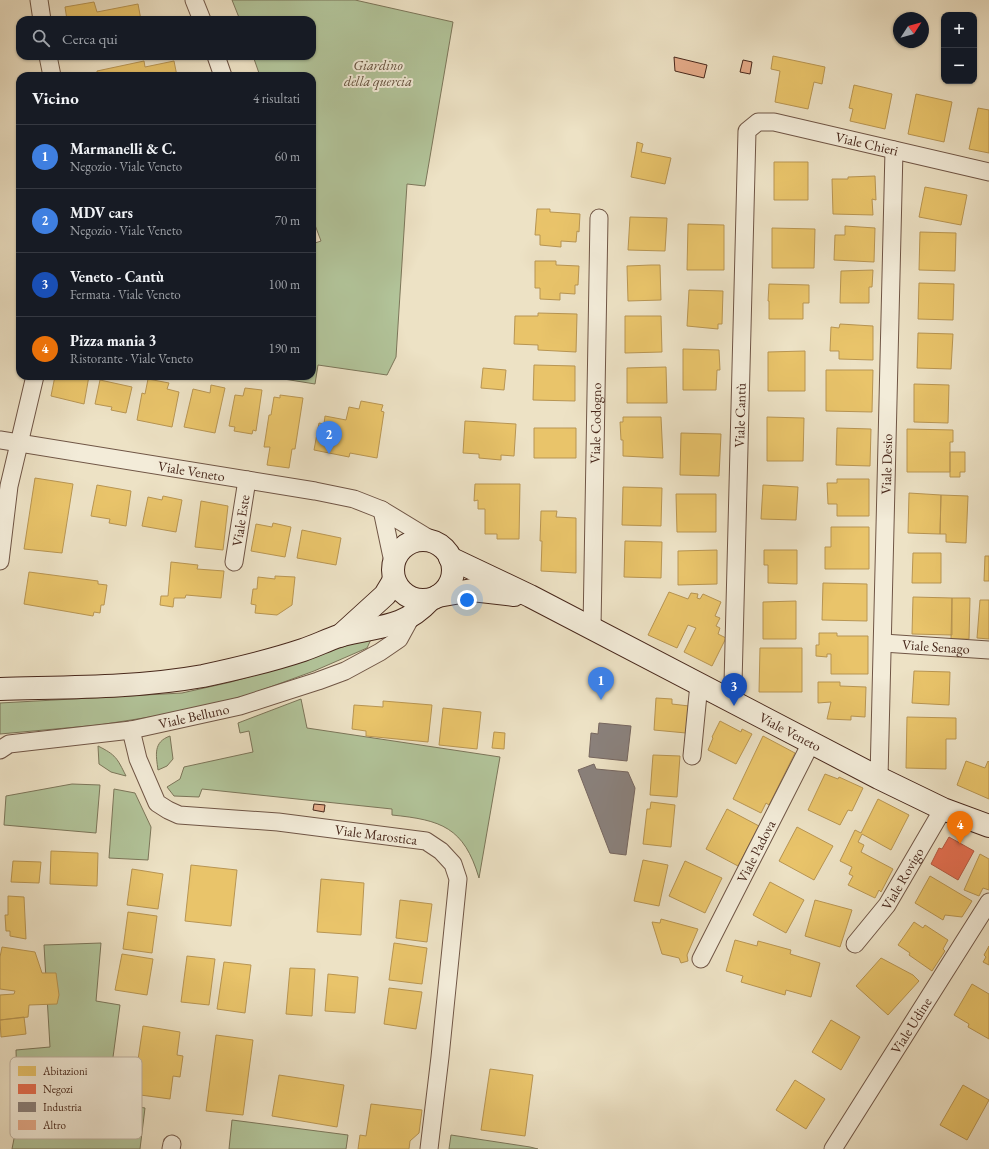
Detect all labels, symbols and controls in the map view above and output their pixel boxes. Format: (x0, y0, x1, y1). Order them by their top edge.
north arrow (893, 12, 929, 48)
map controls (941, 12, 977, 84)
button: + (941, 12, 977, 48)
search box (16, 16, 316, 60)
icon: search (30, 27, 52, 49)
text: Cerca qui (62, 29, 118, 48)
button: − (941, 48, 977, 84)
park label: Giardino della quercia (344, 56, 412, 91)
text: Vicino (32, 87, 79, 109)
text: 4 risultati (253, 90, 300, 107)
street label: Viale Chieri (834, 128, 901, 160)
text: Marmanelli & C. (70, 139, 176, 158)
text: 1 (42, 148, 48, 165)
text: 60 m (275, 148, 300, 165)
text: Negozio · Viale Veneto (70, 158, 182, 175)
text: MDV cars (70, 203, 133, 222)
text: 2 (42, 212, 48, 229)
text: 70 m (275, 212, 300, 229)
text: Negozio · Viale Veneto (70, 222, 182, 239)
text: Veneto - Cantù (70, 267, 164, 286)
text: 3 (42, 276, 48, 293)
text: 100 m (269, 276, 300, 293)
text: Fermata · Viale Veneto (70, 286, 181, 303)
text: Pizza mania 3 (70, 331, 156, 350)
text: 4 (42, 340, 48, 357)
text: 190 m (269, 340, 300, 357)
text: Ristorante · Viale Veneto (70, 350, 193, 367)
street label: Viale Codogno (586, 382, 605, 464)
street label: Viale Cantù (730, 382, 750, 448)
pin: 2 (316, 421, 342, 454)
street label: Viale Desio (877, 433, 896, 495)
street label: Viale Veneto (157, 457, 226, 485)
street label: Viale Este (228, 493, 254, 548)
your location (457, 590, 477, 610)
street label: Viale Senago (901, 635, 970, 658)
pin: 1 (588, 667, 614, 700)
pin: 3 (721, 673, 747, 706)
street label: Viale Belluno (157, 700, 231, 733)
street label: Viale Veneto (756, 708, 824, 755)
pin: 4 (947, 811, 973, 844)
street label: Viale Padova (733, 817, 780, 885)
street label: Viale Marostica (334, 820, 419, 849)
street label: Viale Rovigo (877, 844, 928, 913)
street label: Viale Udine (886, 993, 936, 1057)
legend (10, 1057, 142, 1139)
text: Abitazioni (42, 1064, 88, 1078)
text: Negozi (43, 1082, 73, 1096)
text: Industria (43, 1100, 82, 1114)
text: Altro (42, 1118, 66, 1132)

